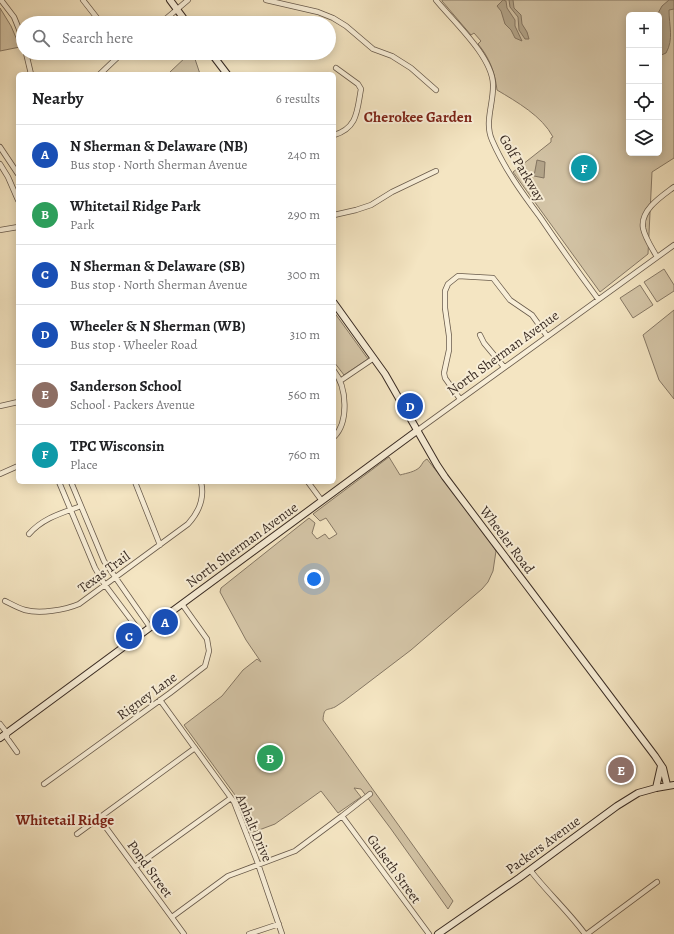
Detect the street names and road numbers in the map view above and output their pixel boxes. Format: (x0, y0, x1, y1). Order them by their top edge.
street label: Golf Parkway (494, 131, 550, 206)
street label: North Sherman Avenue (443, 306, 563, 400)
street label: North Sherman Avenue (182, 498, 302, 592)
street label: Wheeler Road (475, 502, 539, 578)
street label: Texas Trail (74, 546, 134, 597)
street label: Rigney Lane (113, 668, 181, 724)
street label: Anhalt Drive (231, 790, 277, 865)
street label: Packers Avenue (502, 811, 584, 879)
street label: Gulseth Street (362, 831, 426, 908)
street label: Pond Street (123, 837, 177, 902)

